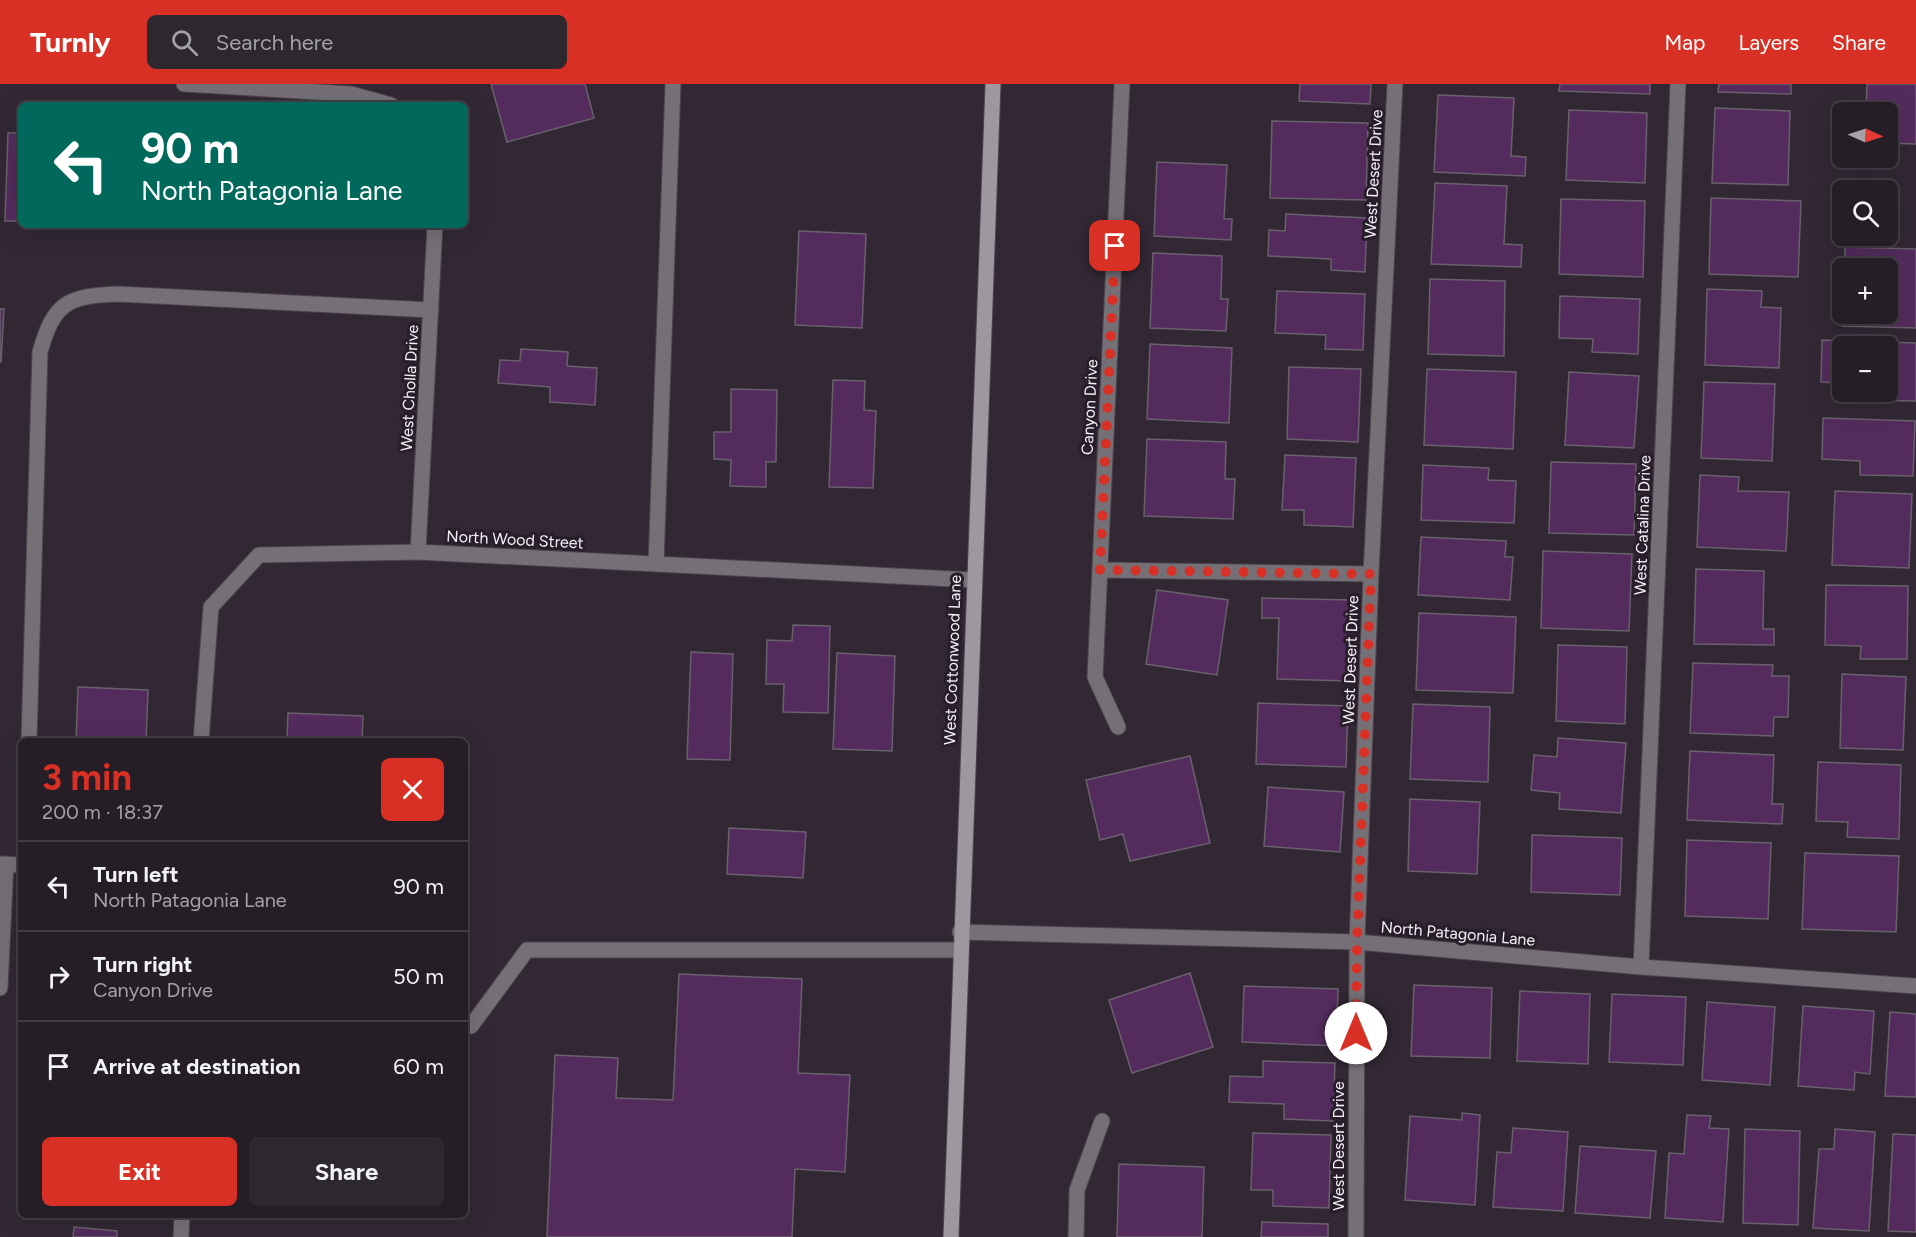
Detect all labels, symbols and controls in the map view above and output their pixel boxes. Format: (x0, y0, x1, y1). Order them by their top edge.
search box (147, 15, 567, 69)
text: Turnly (30, 25, 111, 59)
icon: search (168, 26, 201, 59)
text: Search here (216, 29, 333, 56)
text: Map (1665, 30, 1705, 55)
text: Layers (1738, 30, 1799, 55)
text: Share (1832, 30, 1886, 55)
north arrow (1832, 102, 1898, 168)
map controls (1832, 102, 1898, 402)
street label: West Desert Drive (1361, 109, 1386, 239)
text: 90 m (141, 123, 239, 174)
icon: left (42, 126, 120, 204)
text: North Patagonia Lane (141, 174, 403, 207)
button: search (1832, 180, 1898, 246)
pin (1089, 220, 1140, 271)
icon: arrive (1098, 229, 1131, 262)
button: + (1832, 258, 1898, 324)
street label: West Cholla Drive (397, 324, 422, 452)
button: − (1832, 336, 1898, 402)
street label: Canyon Drive (1078, 358, 1102, 455)
street label: West Catalina Drive (1631, 454, 1654, 595)
street label: North Wood Street (446, 526, 584, 553)
street label: West Cottonwood Lane (940, 574, 965, 745)
street label: West Desert Drive (1339, 595, 1362, 725)
text: 3 min (42, 756, 132, 799)
button: close (381, 758, 444, 821)
text: 200 m · 18:37 (42, 800, 163, 824)
text: Turn left (93, 861, 179, 888)
icon: left (42, 870, 75, 903)
text: 90 m (393, 873, 444, 900)
text: North Patagonia Lane (93, 888, 287, 912)
street label: North Patagonia Lane (1380, 917, 1536, 950)
text: Turn right (93, 951, 192, 978)
icon: right (42, 960, 75, 993)
text: 50 m (393, 963, 444, 990)
text: Canyon Drive (93, 978, 213, 1002)
position arrow (1324, 1001, 1388, 1065)
icon: arrive (42, 1050, 75, 1083)
text: Arrive at destination (93, 1053, 301, 1080)
text: 60 m (393, 1053, 444, 1080)
street label: West Desert Drive (1329, 1081, 1348, 1211)
button: Exit (42, 1137, 237, 1206)
button: Share (249, 1137, 444, 1206)

